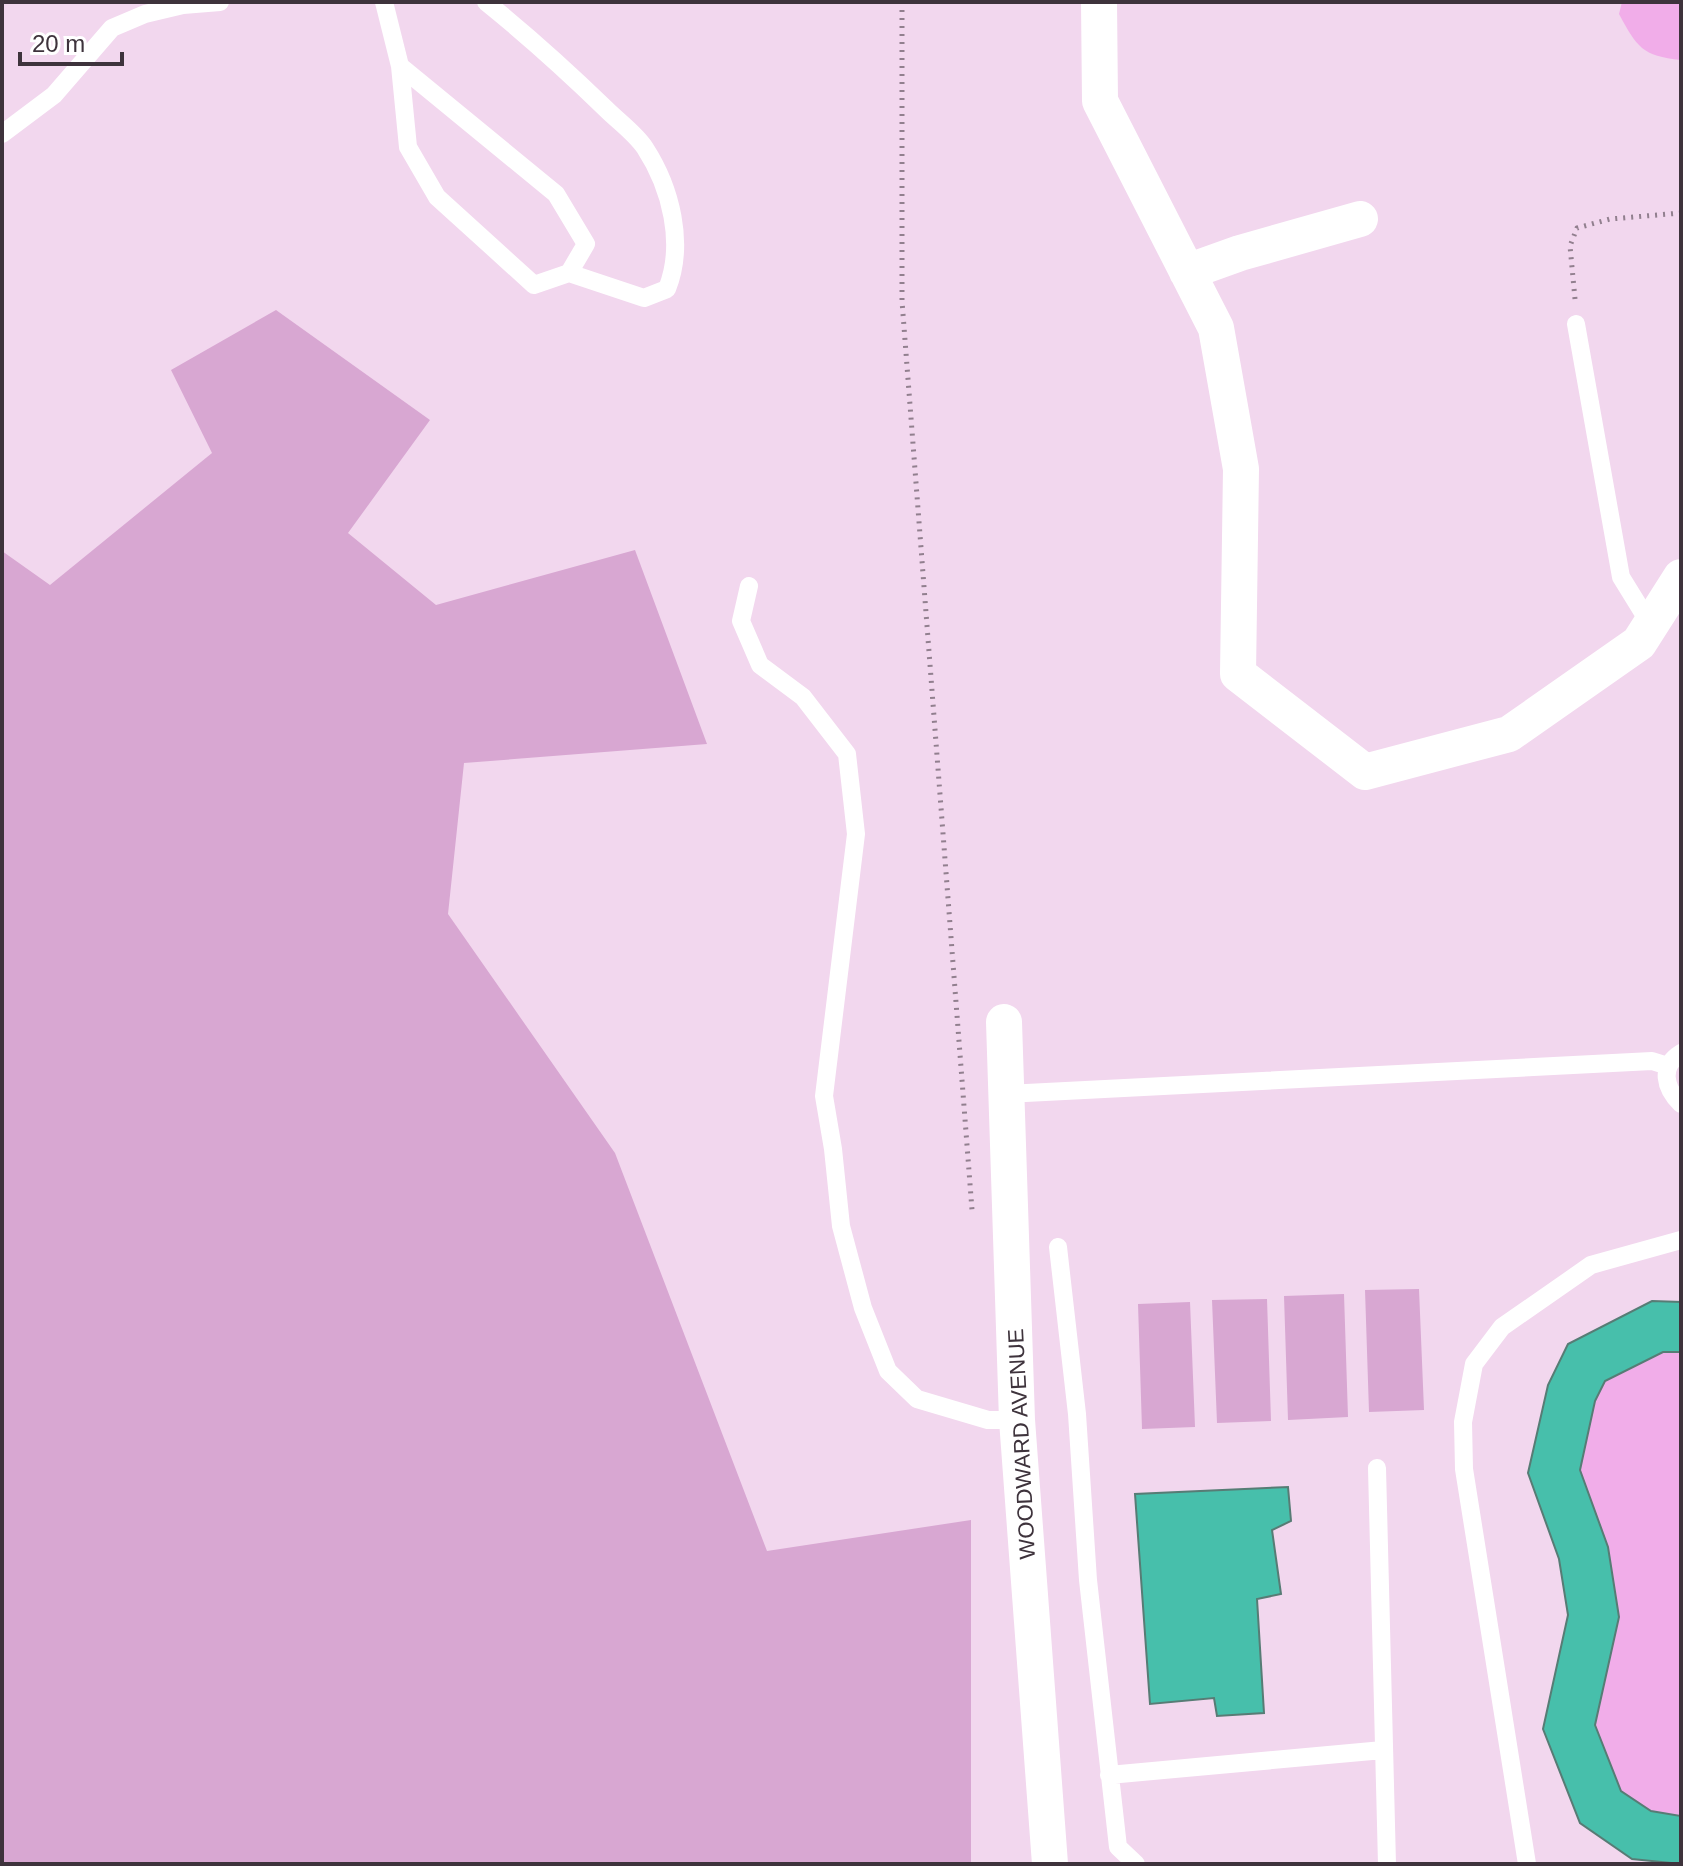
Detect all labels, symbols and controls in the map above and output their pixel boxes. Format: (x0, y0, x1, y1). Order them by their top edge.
scale bar (20, 16, 122, 66)
text: 20 m (32, 30, 85, 57)
street label: WOODWARD AVENUE (1003, 1328, 1040, 1560)

